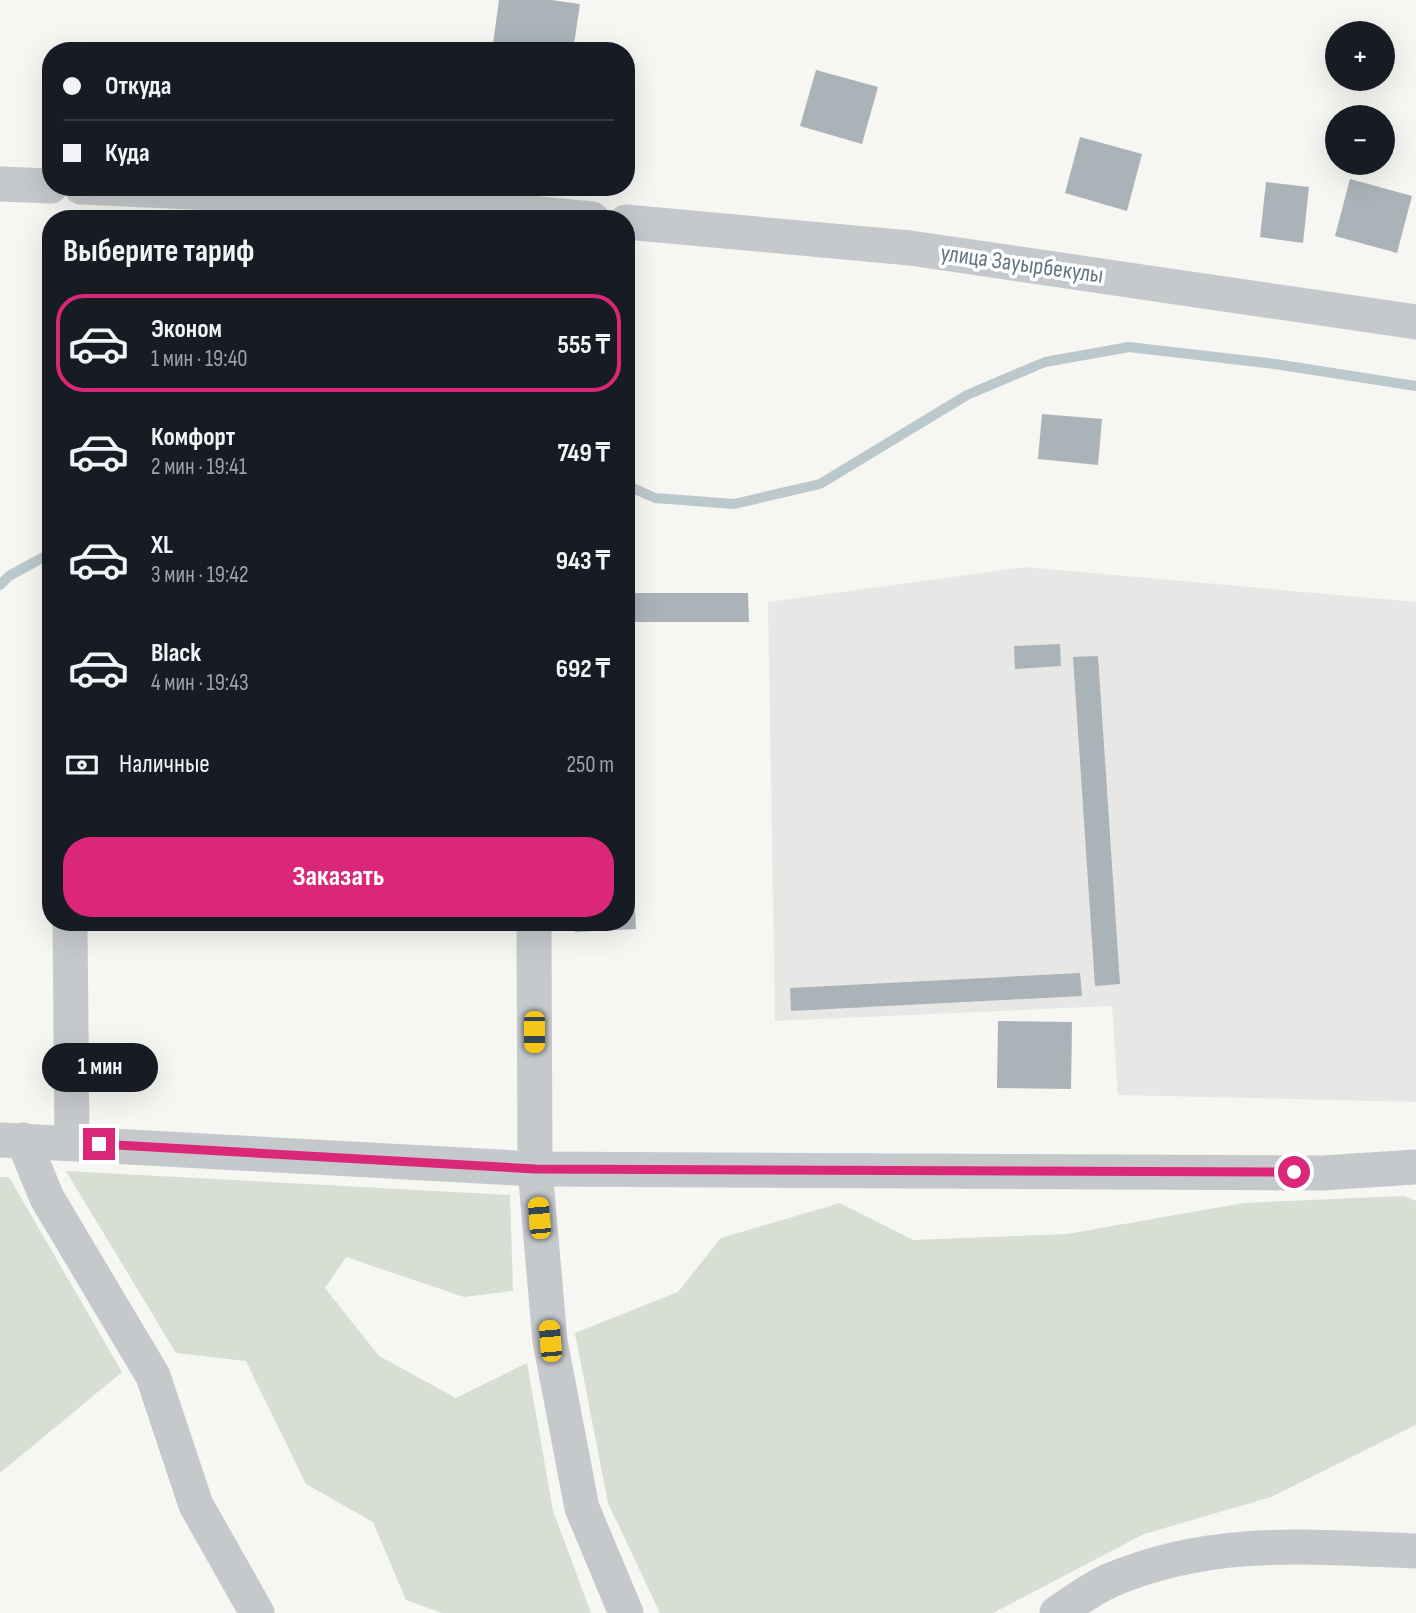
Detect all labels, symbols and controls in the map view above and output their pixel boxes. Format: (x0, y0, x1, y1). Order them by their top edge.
map controls (1325, 21, 1395, 175)
button: + (1325, 21, 1395, 91)
text: Откуда (105, 71, 171, 102)
button: − (1325, 105, 1395, 175)
text: Куда (105, 138, 150, 169)
text: Выберите тариф (63, 232, 254, 271)
street label: улица Зауырбекулы (939, 238, 1105, 290)
icon: car (67, 312, 130, 375)
text: Эконом (151, 314, 222, 345)
text: 555 ₸ (558, 330, 610, 361)
text: 1 мин · 19:40 (151, 345, 248, 373)
icon: car (67, 420, 130, 483)
text: Комфорт (151, 422, 235, 453)
text: 749 ₸ (557, 438, 610, 469)
text: 2 мин · 19:41 (151, 453, 247, 481)
icon: car (67, 528, 130, 591)
text: XL (151, 530, 173, 561)
text: 943 ₸ (556, 546, 610, 577)
text: 3 мин · 19:42 (151, 561, 248, 589)
icon: car (67, 636, 130, 699)
text: Black (151, 638, 201, 669)
text: 692 ₸ (556, 654, 610, 685)
text: 4 мин · 19:43 (151, 669, 249, 697)
icon: cash (63, 746, 101, 784)
text: Наличные (119, 749, 210, 780)
text: 250 m (567, 751, 614, 779)
button: Заказать (63, 837, 614, 917)
car (524, 1011, 545, 1053)
callout: 1 мин (41, 1042, 157, 1092)
text: 1 мин (78, 1053, 122, 1081)
route end (83, 1128, 115, 1160)
route start (1278, 1156, 1310, 1188)
car (527, 1196, 552, 1240)
car (538, 1319, 563, 1363)

